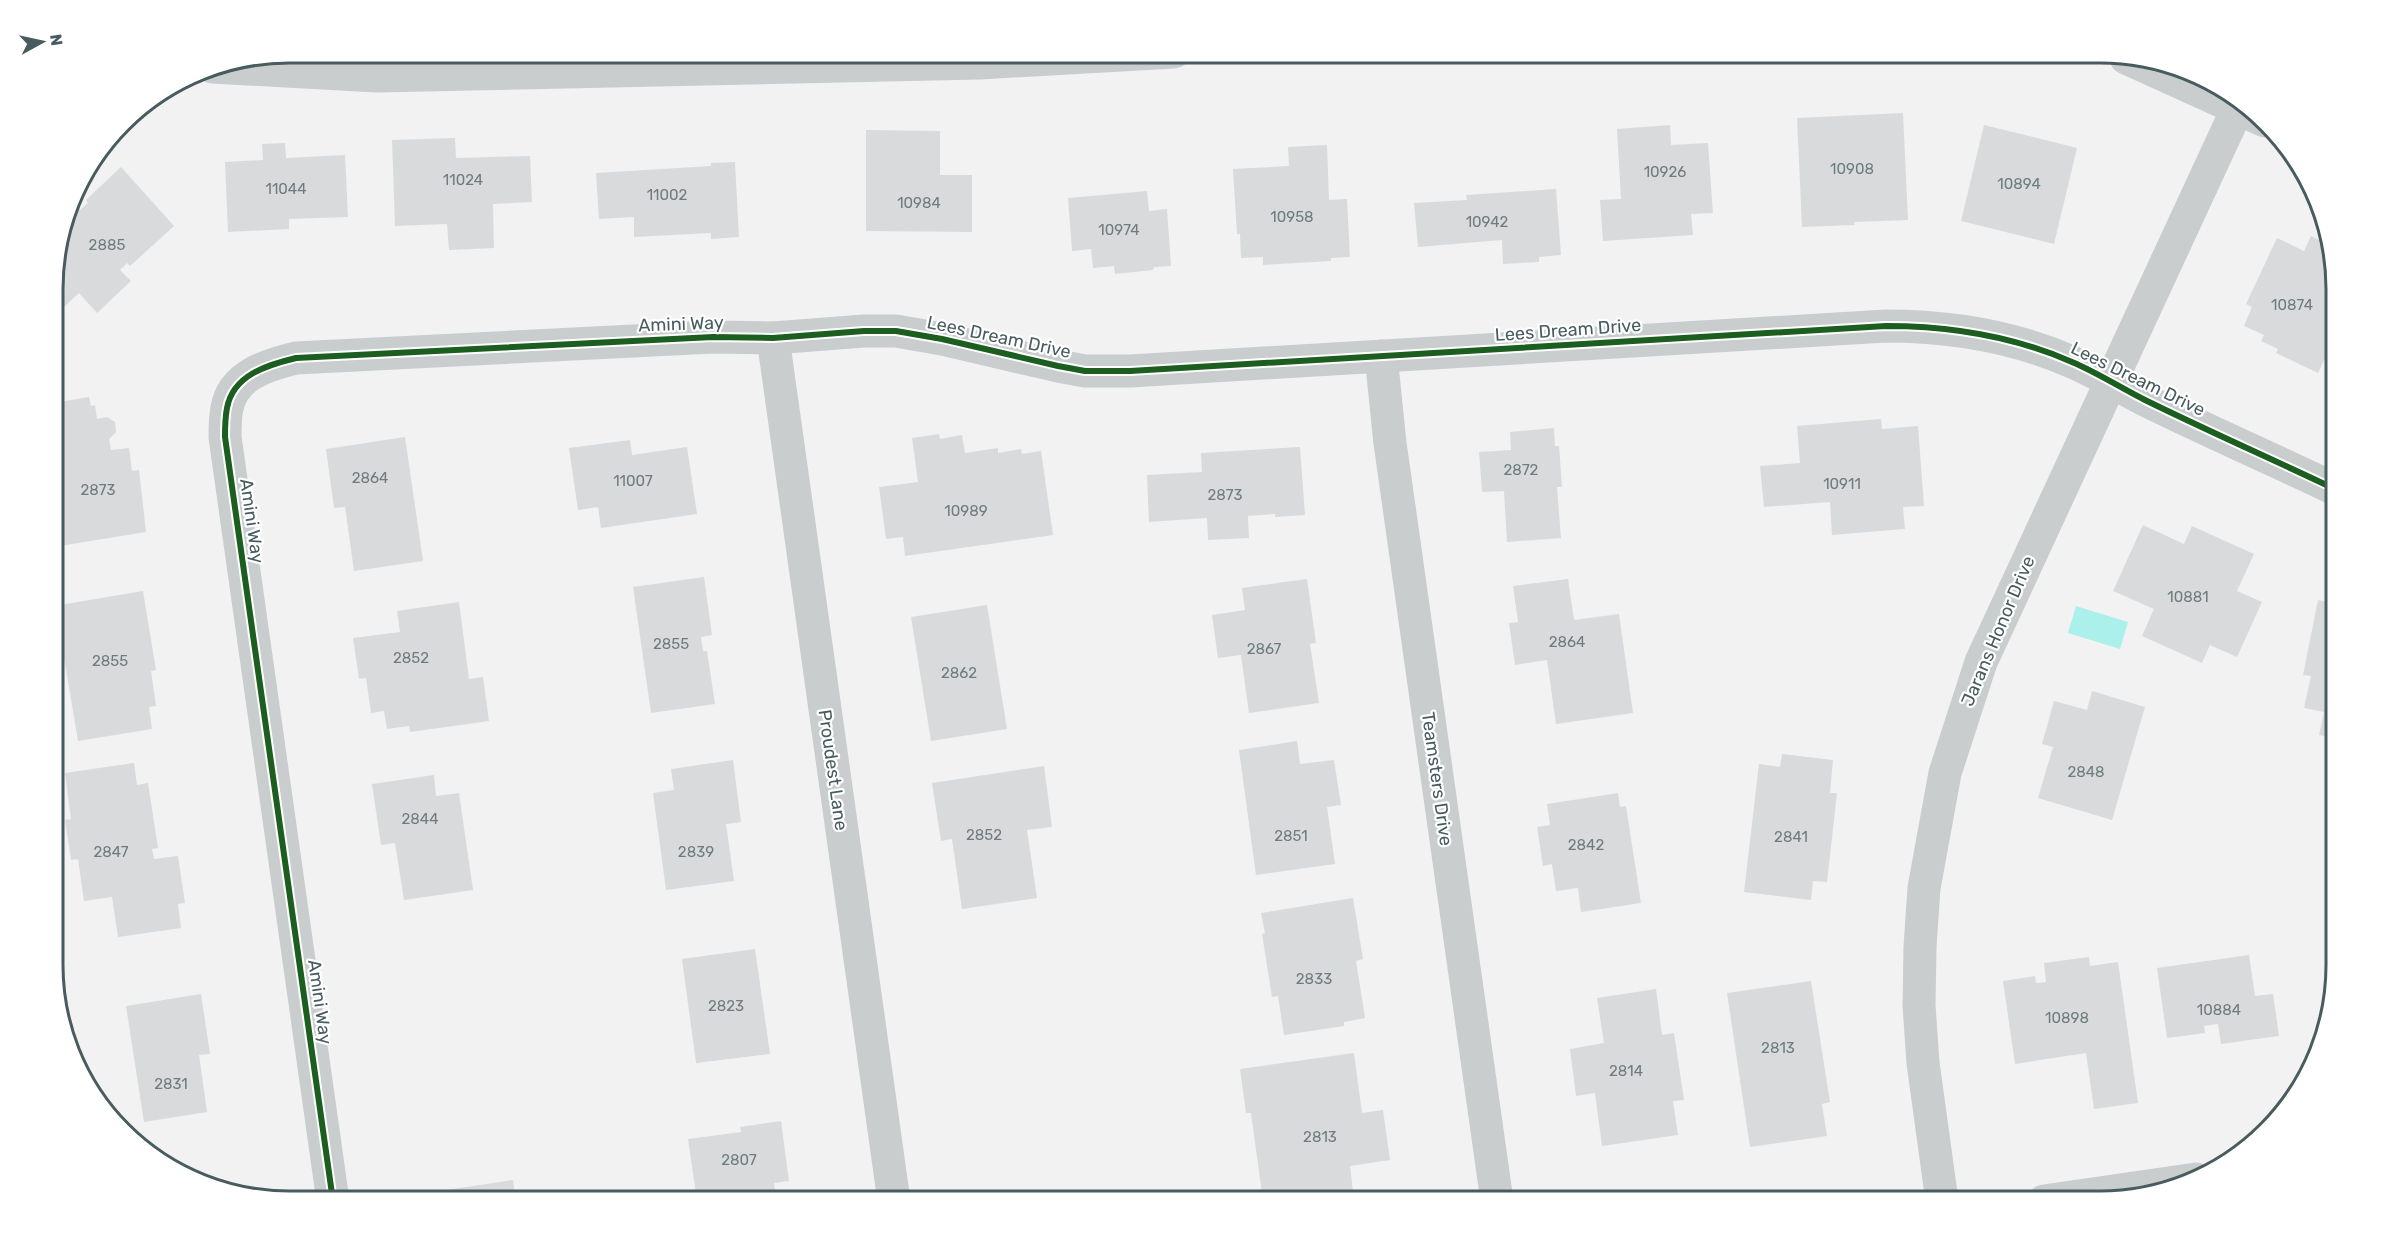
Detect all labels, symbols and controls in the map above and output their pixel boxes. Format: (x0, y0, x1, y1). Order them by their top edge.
north arrow (12, 12, 72, 72)
text: N (46, 33, 67, 47)
house number: 10908 (1830, 160, 1874, 178)
house number: 10926 (1644, 163, 1686, 181)
house number: 11024 (443, 171, 483, 189)
house number: 10894 (1997, 175, 2041, 193)
house number: 11044 (266, 180, 307, 198)
house number: 11002 (647, 186, 688, 204)
house number: 10984 (897, 194, 941, 212)
house number: 10958 (1270, 208, 1314, 226)
house number: 10942 (1466, 213, 1509, 231)
house number: 10974 (1098, 221, 1140, 239)
house number: 2885 (89, 236, 125, 254)
house number: 10874 (2271, 296, 2313, 314)
street label: Lees Dream Drive (925, 311, 1073, 363)
street label: Amini Way (638, 312, 724, 336)
street label: Lees Dream Drive (1494, 314, 1642, 346)
street label: Lees Dream Drive (2067, 337, 2209, 421)
house number: 2872 (1504, 461, 1539, 479)
house number: 2864 (352, 469, 388, 487)
house number: 11007 (613, 472, 653, 490)
house number: 10911 (1823, 475, 1861, 493)
street label: Amini Way (235, 477, 269, 565)
house number: 2873 (80, 481, 116, 499)
house number: 2873 (1207, 486, 1243, 504)
house number: 10989 (944, 502, 988, 520)
street label: Jarans Honor Drive (1956, 553, 2040, 709)
house number: 10881 (2167, 588, 2209, 606)
house number: 2864 (1549, 633, 1585, 651)
house number: 2855 (653, 635, 689, 653)
house number: 2867 (1247, 640, 1282, 658)
house number: 2852 (393, 649, 429, 667)
house number: 2855 (92, 652, 128, 670)
house number: 2862 (941, 664, 977, 682)
street label: Proudest Lane (814, 708, 852, 832)
street label: Teamsters Drive (1417, 711, 1457, 847)
house number: 2848 (2067, 763, 2105, 781)
house number: 2844 (402, 810, 438, 828)
house number: 2852 (966, 826, 1002, 844)
house number: 2851 (1274, 827, 1308, 845)
house number: 2841 (1774, 828, 1808, 846)
house number: 2842 (1568, 836, 1604, 854)
house number: 2847 (93, 843, 129, 861)
house number: 2839 (678, 843, 714, 861)
street label: Amini Way (303, 958, 337, 1046)
house number: 2833 (1296, 970, 1332, 988)
house number: 2823 (708, 997, 744, 1015)
house number: 10884 (2197, 1001, 2241, 1019)
house number: 10898 (2045, 1009, 2089, 1027)
house number: 2813 (1761, 1039, 1795, 1057)
house number: 2814 (1609, 1062, 1643, 1080)
house number: 2831 (154, 1075, 188, 1093)
house number: 2813 (1303, 1128, 1337, 1146)
house number: 2807 (721, 1151, 757, 1169)

